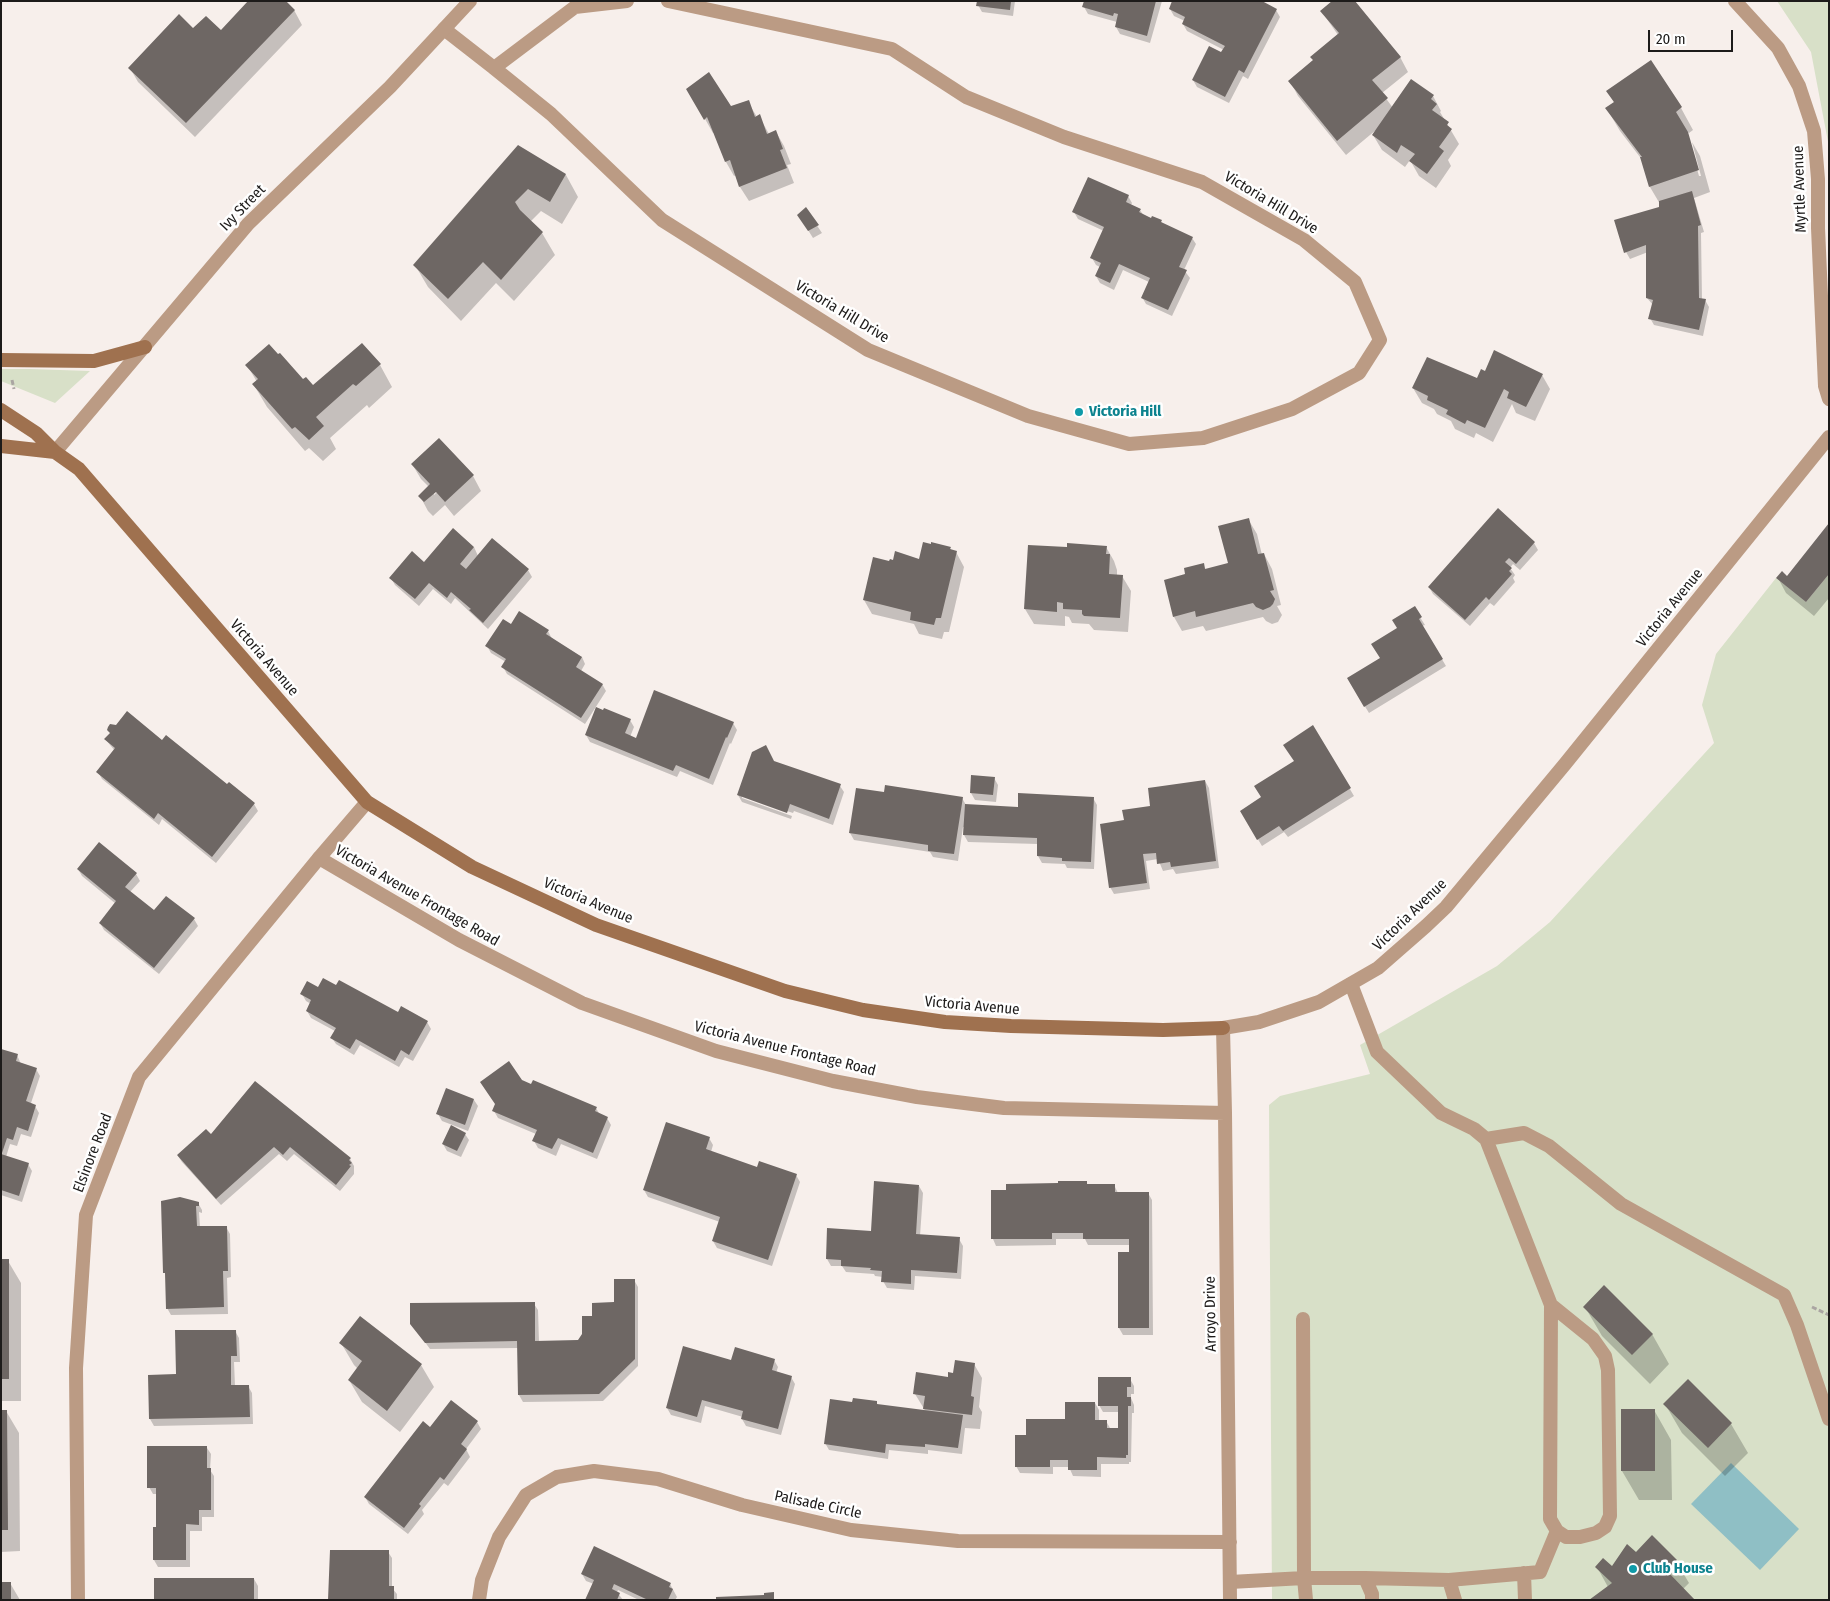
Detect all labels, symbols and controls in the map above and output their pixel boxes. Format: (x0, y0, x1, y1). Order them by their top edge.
scale bar (1650, 20, 1735, 52)
text: 20 m (1656, 30, 1686, 48)
street label: Myrtle Avenue (1789, 145, 1811, 233)
street label: Victoria Hill Drive (1221, 168, 1321, 238)
street label: Ivy Street (216, 181, 270, 235)
street label: Victoria Hill Drive (792, 277, 892, 347)
place label: Victoria Hill (1089, 403, 1161, 421)
marker: Victoria Hill (1073, 406, 1085, 418)
street label: Victoria Avenue (1633, 565, 1707, 651)
street label: Victoria Avenue (226, 616, 302, 700)
street label: Victoria Avenue Frontage Road (332, 842, 502, 950)
street label: Victoria Avenue (541, 874, 635, 928)
street label: Victoria Avenue (1369, 875, 1451, 955)
street label: Victoria Avenue (924, 993, 1020, 1019)
street label: Victoria Avenue Frontage Road (692, 1018, 878, 1080)
street label: Elsinore Road (70, 1111, 116, 1195)
street label: Arroyo Drive (1201, 1276, 1221, 1352)
street label: Palisade Circle (773, 1487, 863, 1523)
place label: Club House (1643, 1560, 1713, 1578)
marker: Club House (1627, 1563, 1639, 1575)

